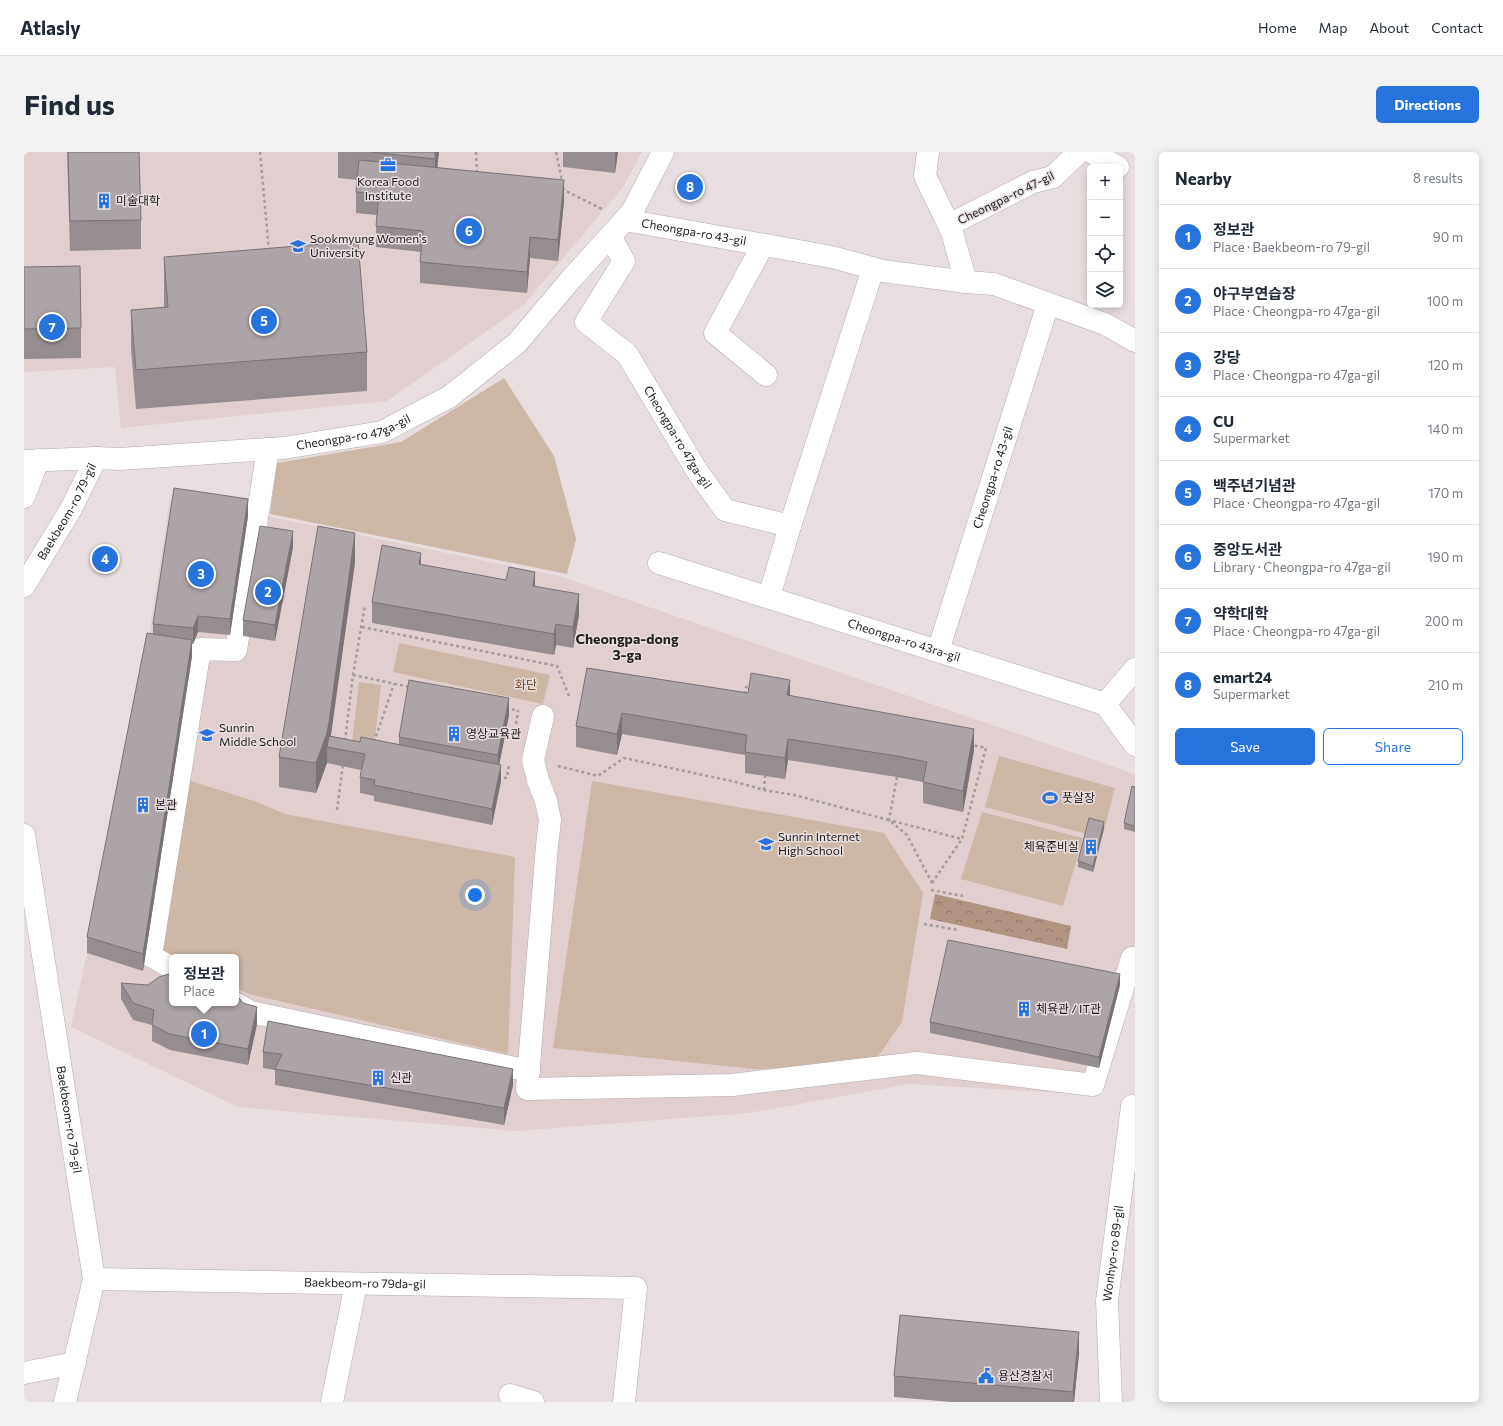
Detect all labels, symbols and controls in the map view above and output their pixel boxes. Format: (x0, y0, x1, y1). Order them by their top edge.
text: Atlasly (20, 16, 81, 39)
text: Home (1258, 19, 1297, 36)
text: Map (1319, 19, 1347, 36)
text: About (1369, 19, 1409, 36)
text: Contact (1431, 19, 1483, 36)
button: Directions (1376, 86, 1479, 123)
text: Find us (24, 87, 115, 121)
office icon: Korea Food Institute (379, 156, 397, 174)
map controls (1087, 164, 1123, 308)
button: + (1087, 164, 1123, 200)
street label: Cheongpa-ro 47-gil (955, 168, 1056, 227)
text: Nearby (1175, 168, 1232, 189)
text: 8 results (1413, 170, 1463, 186)
pin: 8 (677, 172, 703, 202)
place label: Korea Food Institute (357, 174, 419, 202)
building icon: 미술대학 (95, 192, 113, 210)
place label: 미술대학 (116, 193, 160, 207)
button: − (1087, 200, 1123, 236)
street label: Cheongpa-ro 43-gil (640, 215, 748, 248)
pin: 6 (456, 216, 482, 246)
text: 정보관 (1213, 220, 1254, 238)
text: 1 (1185, 229, 1191, 245)
text: 90 m (1433, 229, 1463, 245)
place label: Sookmyung Women's University (310, 231, 427, 259)
button: locate (1087, 236, 1123, 272)
school or university icon: Sookmyung Women's University (289, 237, 307, 255)
text: Place · Baekbeom-ro 79-gil (1213, 239, 1370, 255)
button: layers (1087, 272, 1123, 308)
text: 야구부연습장 (1213, 284, 1296, 302)
text: 2 (1184, 293, 1192, 309)
text: 100 m (1427, 293, 1463, 309)
text: Place · Cheongpa-ro 47ga-gil (1213, 303, 1380, 319)
pin: 5 (251, 306, 277, 336)
pin: 7 (39, 312, 65, 342)
text: 강당 (1213, 348, 1241, 366)
text: 3 (1184, 357, 1192, 373)
text: 120 m (1428, 357, 1463, 373)
text: Place · Cheongpa-ro 47ga-gil (1213, 367, 1380, 383)
street label: Cheongpa-ro 47ga-gil (642, 383, 715, 491)
street label: Cheongpa-ro 47ga-gil (295, 410, 412, 452)
text: CU (1213, 412, 1234, 430)
text: 4 (1184, 421, 1192, 437)
text: 140 m (1427, 421, 1463, 437)
street label: Cheongpa-ro 43-gil (969, 424, 1015, 530)
text: Supermarket (1213, 430, 1290, 446)
street label: Baekbeom-ro 79-gil (34, 461, 98, 562)
text: 백주년기념관 (1213, 476, 1296, 494)
text: 5 (1184, 485, 1192, 501)
text: 170 m (1428, 485, 1463, 501)
text: Place · Cheongpa-ro 47ga-gil (1213, 495, 1380, 511)
text: 중앙도서관 (1213, 540, 1282, 558)
pin: 4 (92, 544, 118, 574)
text: 6 (1184, 549, 1192, 565)
text: 190 m (1427, 549, 1463, 565)
pin: 3 (188, 559, 214, 589)
text: Library · Cheongpa-ro 47ga-gil (1213, 559, 1391, 575)
pin: 2 (255, 577, 281, 607)
text: 약학대학 (1213, 604, 1268, 622)
text: 7 (1184, 613, 1192, 629)
text: 200 m (1425, 613, 1463, 629)
street label: Cheongpa-ro 43ra-gil (846, 615, 962, 664)
text: Place · Cheongpa-ro 47ga-gil (1213, 623, 1380, 639)
district label: Cheongpa-dong 3-ga (575, 630, 679, 663)
text: emart24 (1213, 668, 1272, 686)
park label: 화단 (515, 677, 537, 691)
text: 8 (1184, 677, 1192, 693)
text: 210 m (1428, 677, 1463, 693)
text: Supermarket (1213, 686, 1290, 702)
place label: Sunrin Middle School (219, 720, 296, 748)
building icon: 영상교육관 (445, 725, 463, 743)
school or university icon: Sunrin Middle School (198, 726, 216, 744)
place label: 영상교육관 (466, 726, 521, 740)
button: Save (1175, 728, 1315, 765)
button: Share (1323, 728, 1463, 765)
sports icon: 풋살장 (1041, 789, 1059, 807)
place label: 풋살장 (1062, 790, 1095, 804)
building icon: 본관 (134, 796, 152, 814)
place label: 본관 (155, 797, 177, 811)
place label: Sunrin Internet High School (778, 829, 860, 857)
school or university icon: Sunrin Internet High School (757, 835, 775, 853)
building icon: 체육준비실 (1082, 838, 1100, 856)
place label: 체육준비실 (1024, 839, 1079, 853)
your location (465, 885, 485, 905)
popup (169, 954, 239, 1006)
text: 정보관 (183, 964, 225, 982)
text: Place (183, 983, 215, 999)
building icon: 체육관 / IT관 (1015, 1000, 1033, 1018)
place label: 체육관 / IT관 (1036, 1001, 1101, 1015)
pin: 1 (191, 1019, 217, 1049)
street label: Baekbeom-ro 79-gil (54, 1065, 85, 1174)
building icon: 신관 (369, 1069, 387, 1087)
place label: 신관 (390, 1070, 412, 1084)
street label: Wonhyo-ro 89-gil (1099, 1204, 1125, 1302)
street label: Baekbeom-ro 79da-gil (304, 1274, 426, 1291)
public building icon: 용산경찰서 (977, 1367, 995, 1385)
place label: 용산경찰서 (998, 1368, 1053, 1382)

